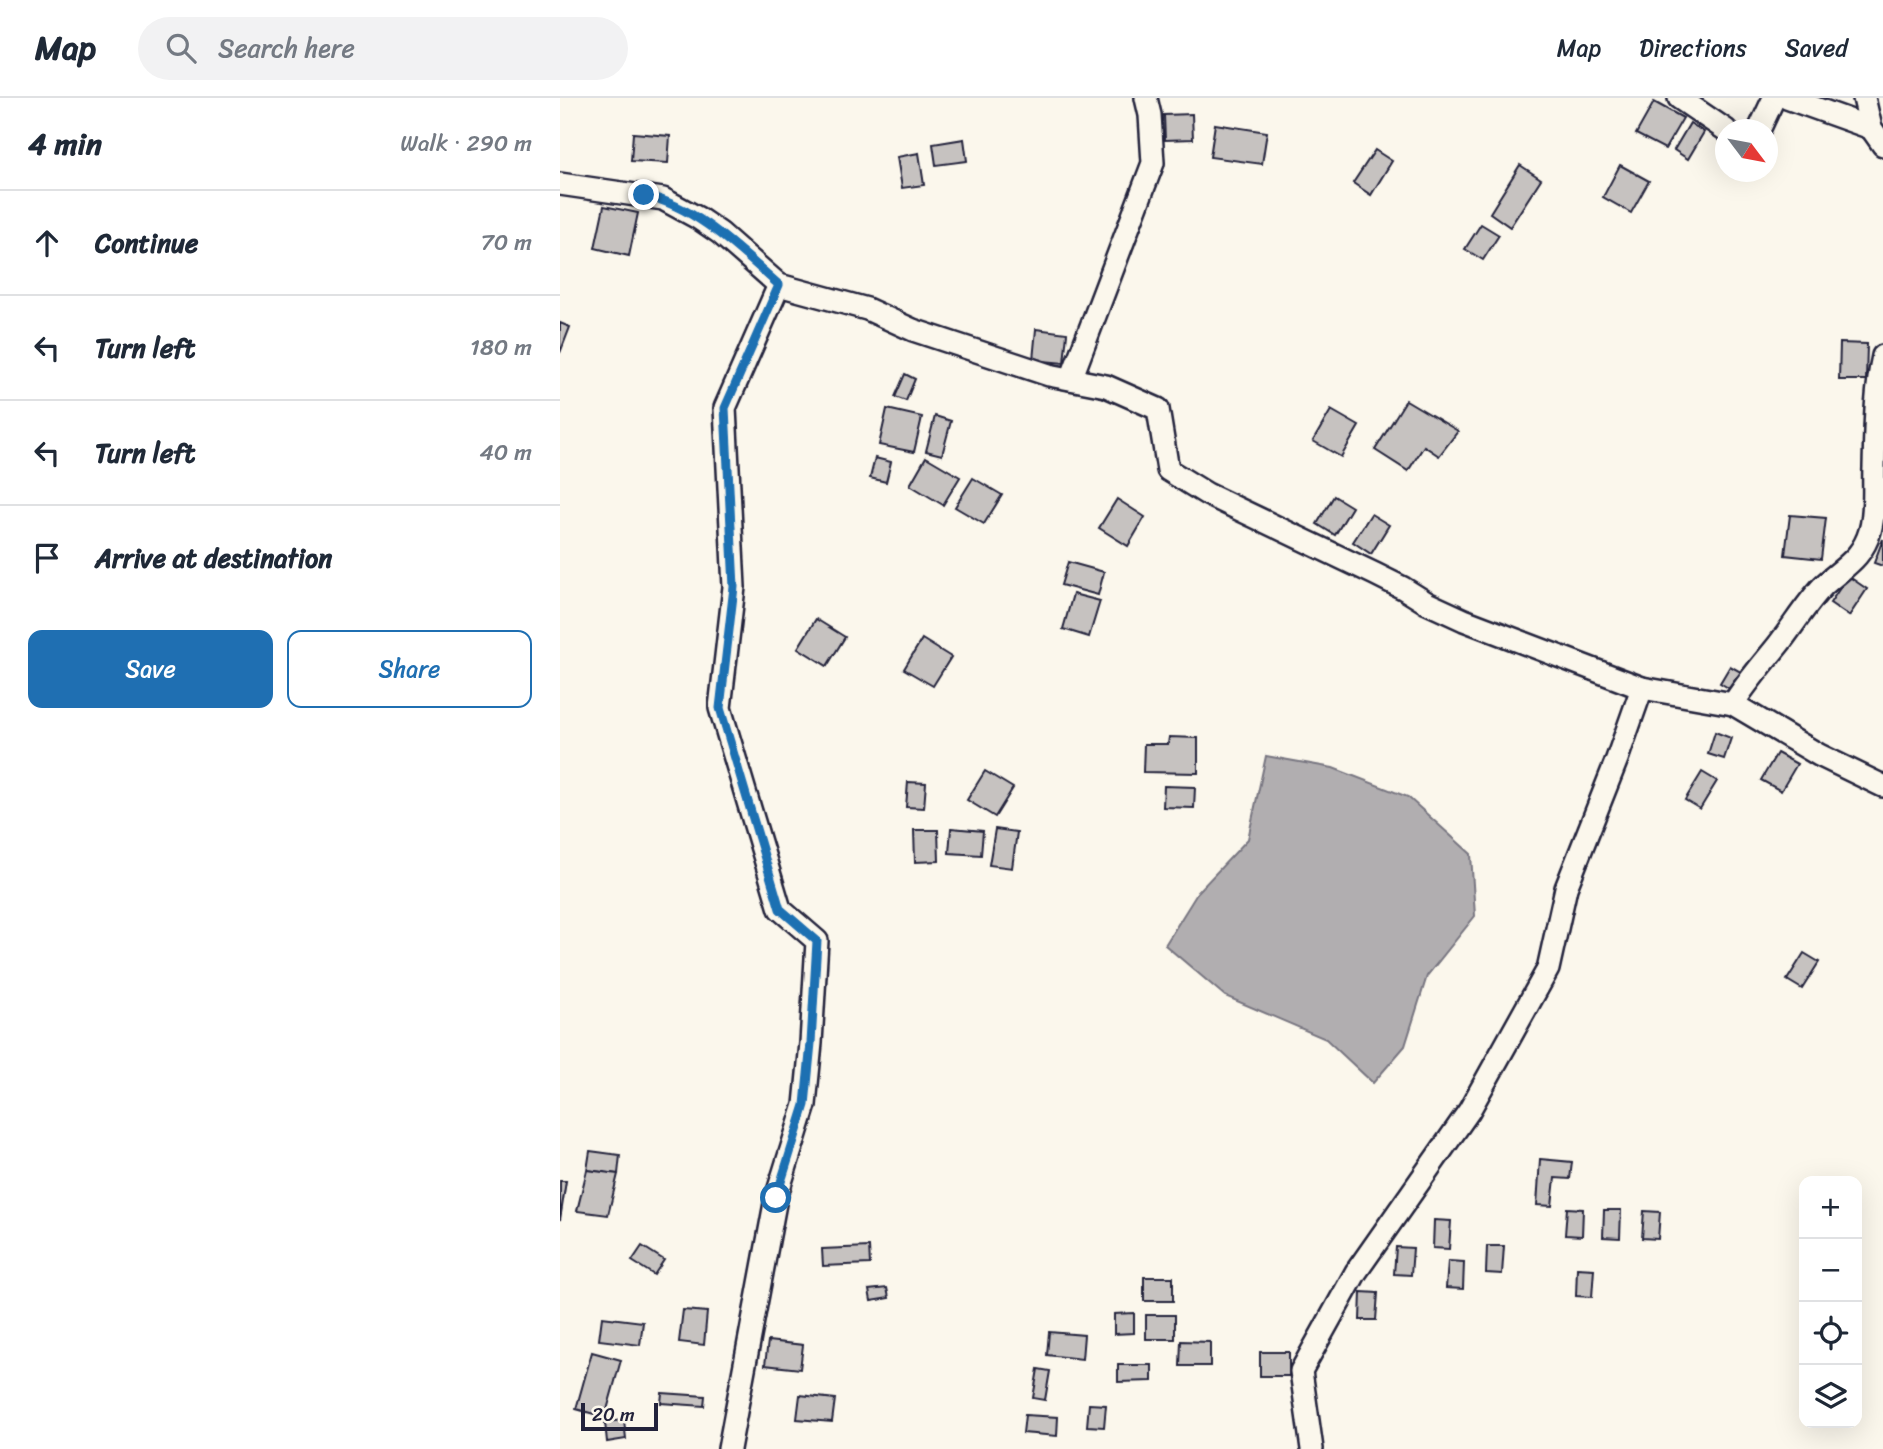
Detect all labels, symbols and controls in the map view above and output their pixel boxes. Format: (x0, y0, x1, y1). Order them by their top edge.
search box (138, 17, 628, 80)
text: Map (35, 19, 96, 77)
text: Search here (218, 25, 355, 71)
text: Map (1557, 27, 1601, 69)
text: Directions (1639, 27, 1747, 69)
text: Saved (1785, 27, 1848, 69)
icon: search (162, 29, 200, 67)
text: 4 min (28, 117, 102, 171)
north arrow (1715, 119, 1778, 182)
text: Walk · 290 m (400, 123, 532, 164)
route end (628, 179, 659, 210)
text: Continue (95, 220, 198, 266)
text: 70 m (481, 222, 532, 263)
icon: ahead (28, 224, 66, 262)
text: Turn left (95, 325, 195, 371)
text: 180 m (470, 327, 532, 368)
icon: left (28, 329, 66, 367)
text: Turn left (95, 430, 195, 476)
text: 40 m (479, 432, 532, 473)
icon: left (28, 434, 66, 472)
text: Arrive at destination (95, 535, 332, 581)
icon: arrive (28, 539, 66, 577)
button: Save (28, 630, 273, 708)
button: Share (287, 630, 532, 708)
map controls (1799, 1176, 1862, 1428)
button: + (1799, 1176, 1862, 1239)
route start (760, 1182, 791, 1213)
button: − (1799, 1239, 1862, 1302)
button: locate (1799, 1302, 1862, 1365)
button: layers (1799, 1365, 1862, 1428)
text: 20 m (592, 1398, 635, 1431)
scale bar (581, 1400, 658, 1432)

